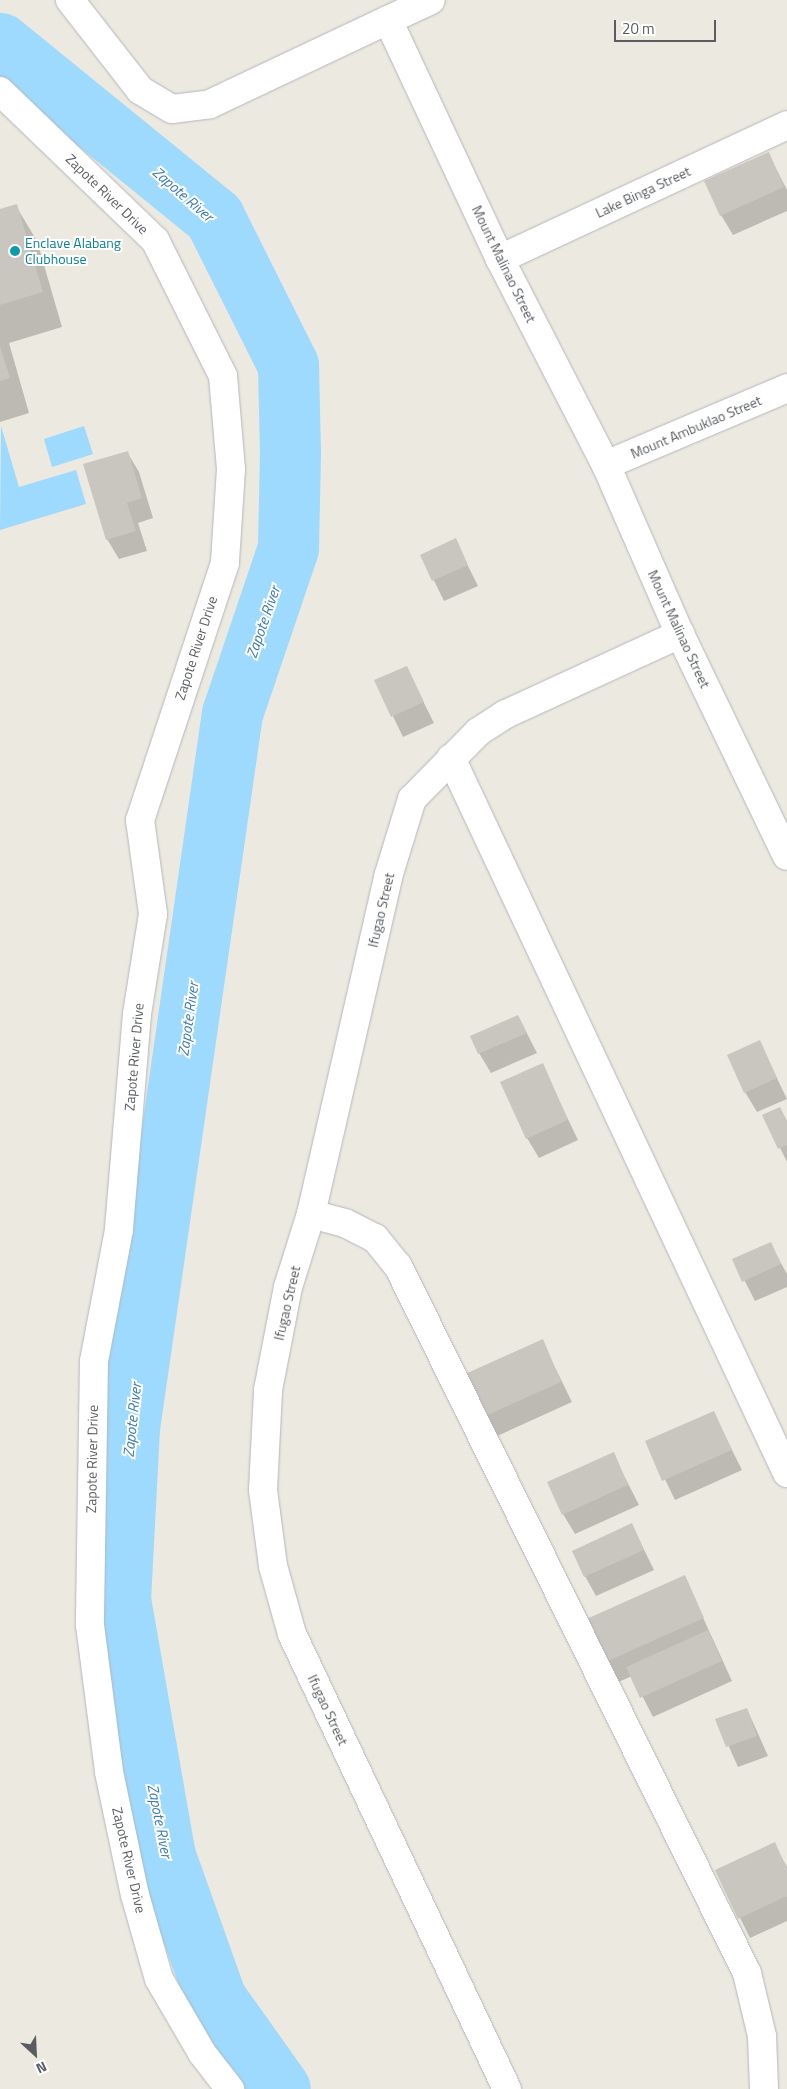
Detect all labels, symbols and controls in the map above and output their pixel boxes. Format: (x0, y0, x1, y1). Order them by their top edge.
scale bar (617, 10, 720, 42)
text: 20 m (622, 17, 655, 40)
street label: Zapote River Drive (62, 150, 152, 238)
water label: Zapote River (149, 163, 217, 225)
street label: Lake Binga Street (593, 163, 693, 221)
street label: Mount Malinao Street (468, 203, 540, 325)
place label: Enclave Alabang Clubhouse (25, 235, 121, 268)
marker: Enclave Alabang Clubhouse (9, 245, 21, 257)
street label: Mount Ambuklao Street (628, 392, 764, 462)
street label: Mount Malinao Street (644, 567, 714, 691)
water label: Zapote River (242, 584, 284, 660)
street label: Zapote River Drive (171, 594, 221, 702)
street label: Ifugao Street (364, 871, 398, 949)
water label: Zapote River (174, 981, 202, 1057)
street label: Zapote River Drive (121, 1002, 147, 1112)
street label: Ifugao Street (270, 1264, 304, 1342)
water label: Zapote River (119, 1382, 145, 1458)
street label: Zapote River Drive (83, 1405, 101, 1513)
street label: Ifugao Street (304, 1672, 352, 1748)
water label: Zapote River (144, 1783, 176, 1859)
street label: Zapote River Drive (109, 1805, 149, 1915)
north arrow (10, 2029, 60, 2079)
text: N (33, 2056, 50, 2080)

